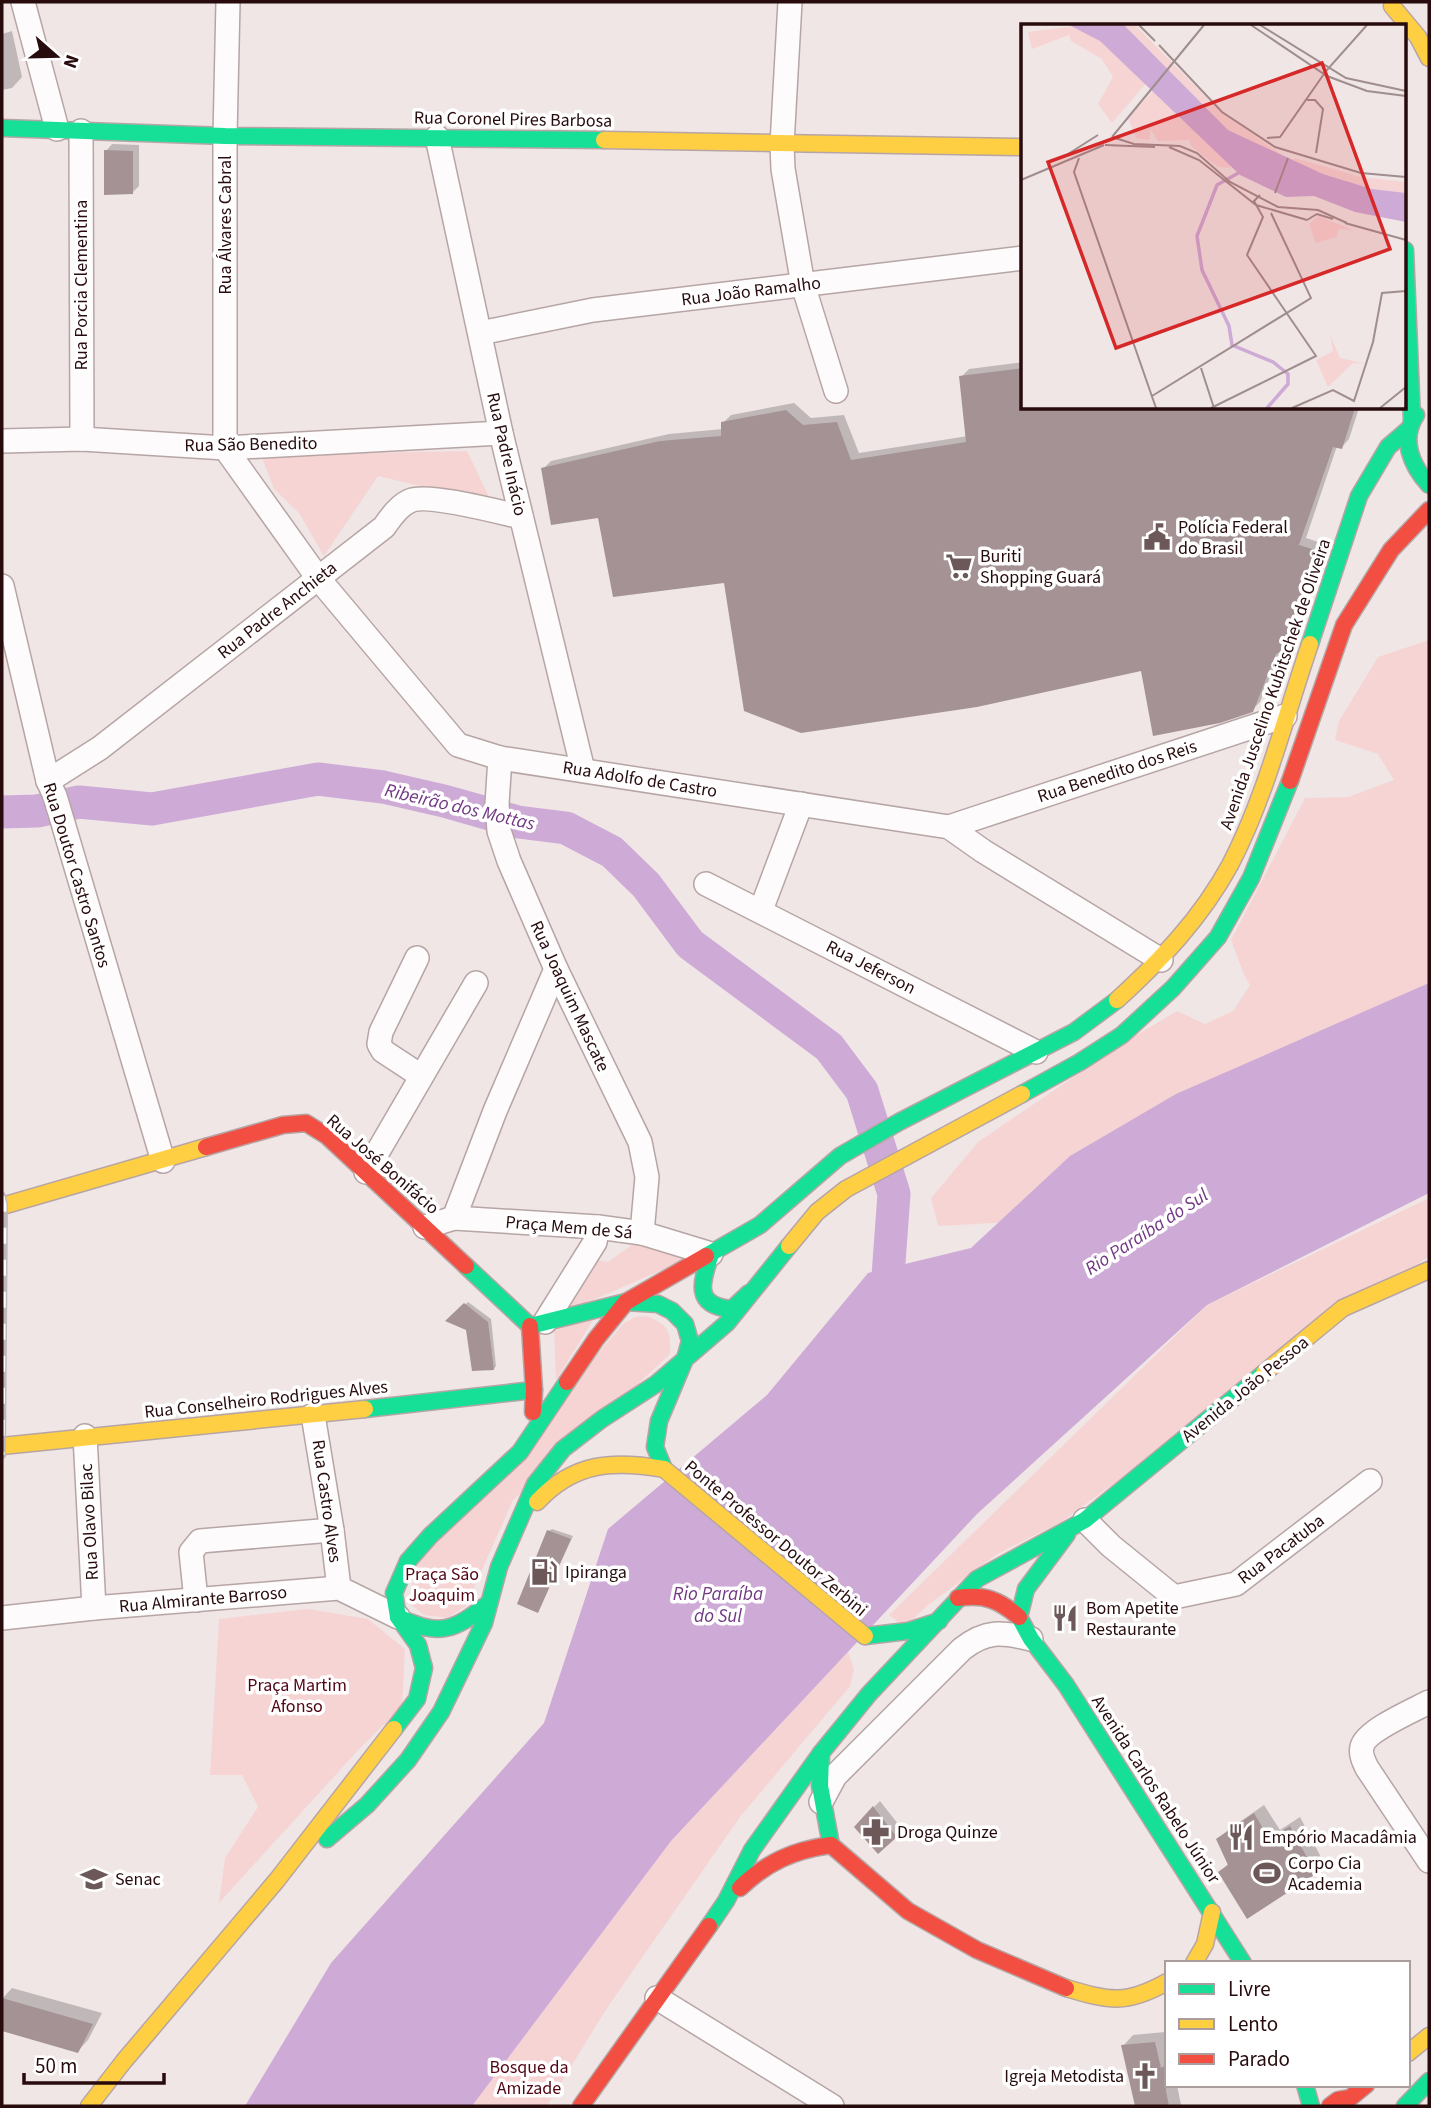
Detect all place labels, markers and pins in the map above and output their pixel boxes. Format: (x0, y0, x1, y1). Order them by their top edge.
place label: Polícia Federal do Brasil (1178, 515, 1288, 561)
public building icon: Polícia Federal do Brasil (1142, 522, 1172, 552)
place label: Buriti Shopping Guará (980, 544, 1101, 590)
supermarket icon: Buriti Shopping Guará (944, 551, 974, 581)
fuel station icon: Ipiranga (529, 1557, 559, 1587)
place label: Ipiranga (565, 1560, 627, 1585)
place label: Bom Apetite Restaurante (1086, 1596, 1179, 1642)
restaurant icon: Bom Apetite Restaurante (1050, 1603, 1080, 1633)
pharmacy icon: Droga Quinze (861, 1817, 891, 1847)
place label: Droga Quinze (897, 1820, 998, 1845)
restaurant icon: Empório Macadâmia (1226, 1822, 1256, 1852)
place label: Empório Macadâmia (1262, 1825, 1417, 1850)
place label: Corpo Cia Academia (1288, 1851, 1362, 1897)
sports icon: Corpo Cia Academia (1252, 1858, 1282, 1888)
school or university icon: Senac (79, 1864, 109, 1894)
place label: Senac (115, 1867, 161, 1892)
church icon: Igreja Metodista (1130, 2061, 1160, 2091)
place label: Igreja Metodista (1004, 2064, 1124, 2089)

